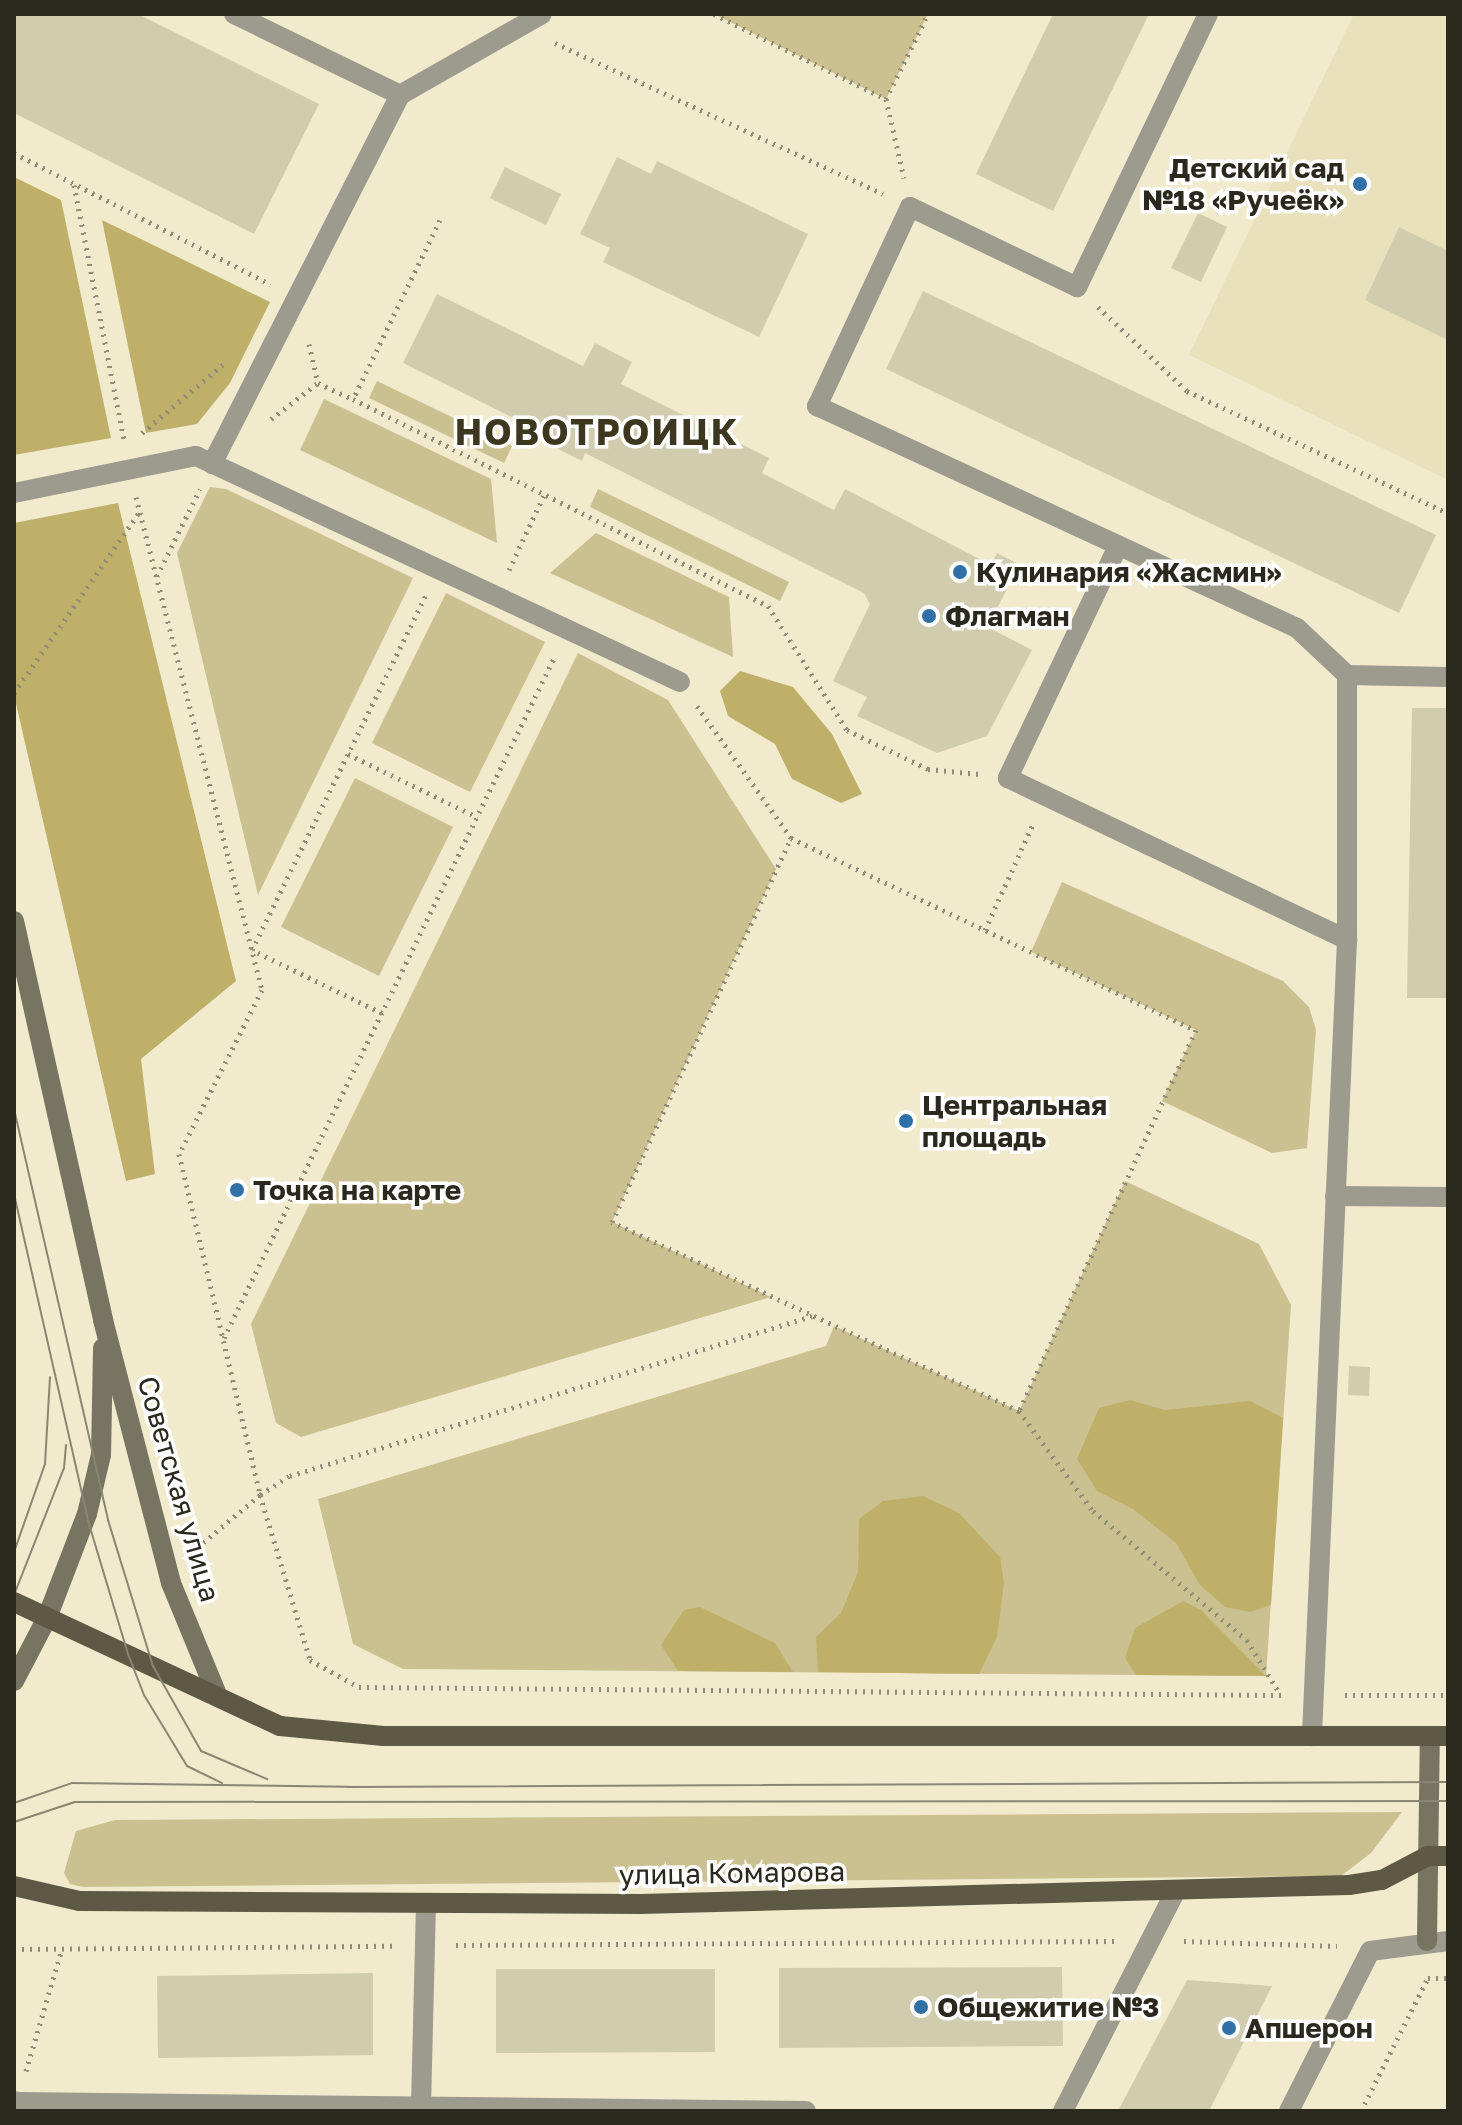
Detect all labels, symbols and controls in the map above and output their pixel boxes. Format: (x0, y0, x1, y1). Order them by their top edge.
place label: Детский сад №18 «Ручеёк» (1142, 151, 1344, 217)
marker: Детский сад №18 «Ручеёк» (1351, 175, 1369, 193)
district label: НОВОТРОИЦК (455, 410, 739, 454)
place label: Кулинария «Жасмин» (976, 555, 1282, 589)
marker: Кулинария «Жасмин» (951, 563, 969, 581)
place label: Флагман (945, 599, 1070, 633)
marker: Флагман (920, 607, 938, 625)
place label: Центральная площадь (922, 1088, 1107, 1154)
marker: Центральная площадь (897, 1112, 915, 1130)
place label: Точка на карте (253, 1173, 461, 1207)
marker: Точка на карте (228, 1181, 246, 1199)
street label: Советская улица (131, 1372, 227, 1606)
street label: улица Комарова (618, 1854, 846, 1892)
place label: Общежитие №3 (937, 1990, 1159, 2024)
marker: Общежитие №3 (912, 1998, 930, 2016)
place label: Апшерон (1245, 2011, 1373, 2045)
marker: Апшерон (1220, 2019, 1238, 2037)

